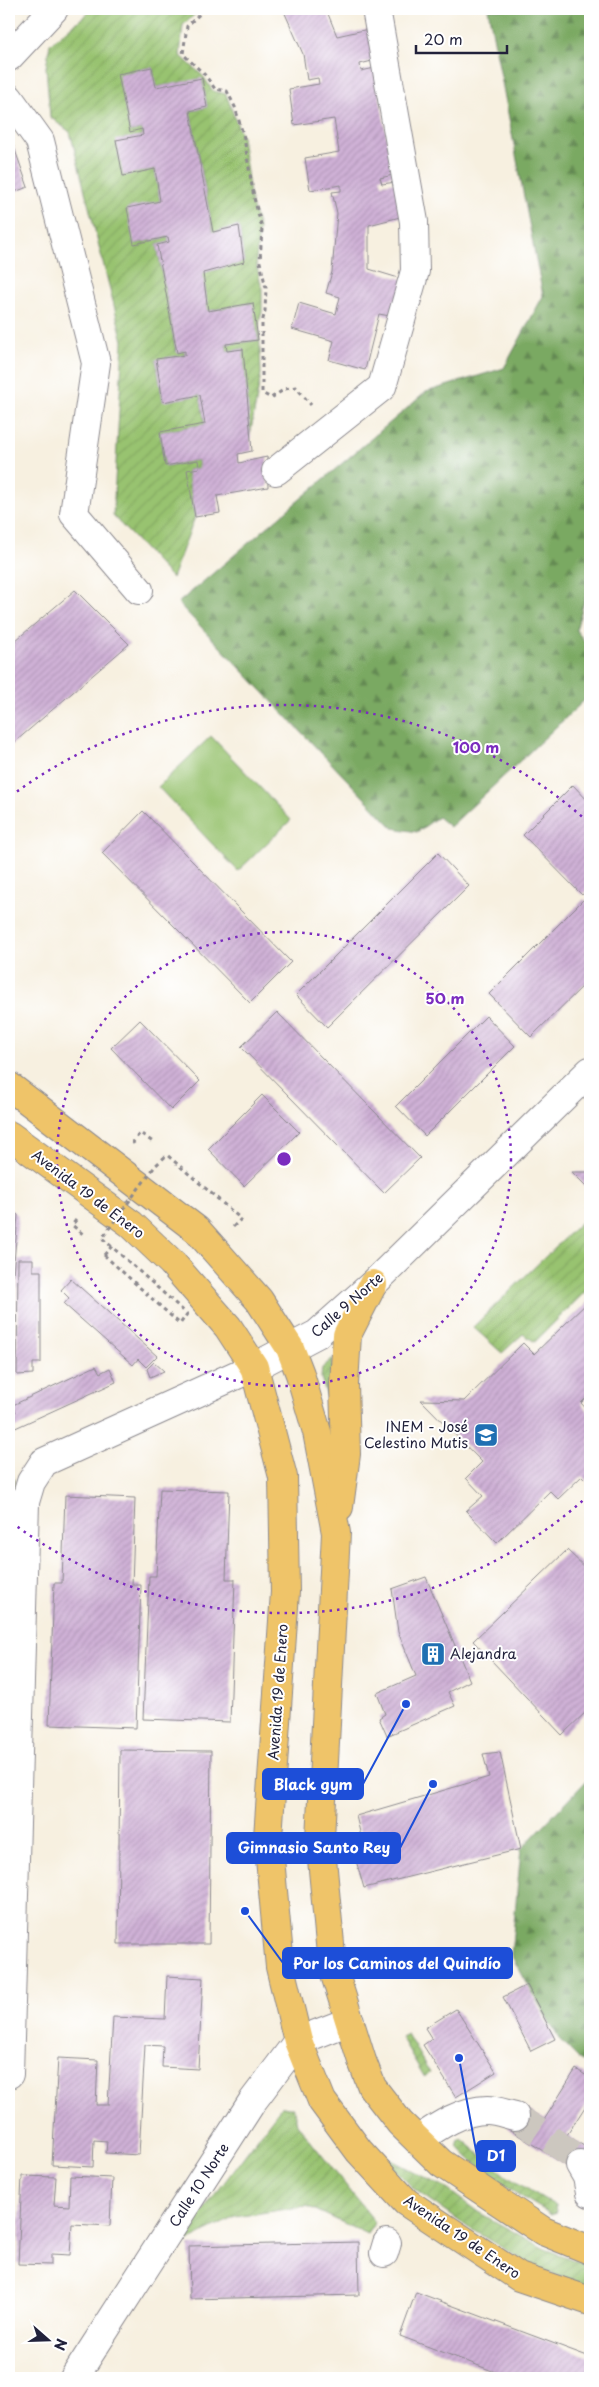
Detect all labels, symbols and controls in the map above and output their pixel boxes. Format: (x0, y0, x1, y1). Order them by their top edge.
scale bar (416, 22, 508, 54)
text: 20 m (424, 27, 463, 50)
text: 100 m (453, 735, 499, 758)
text: 50 m (426, 986, 464, 1009)
street label: Avenida 19 de Enero (27, 1144, 149, 1243)
centre of rings (275, 1150, 293, 1168)
street label: Calle 9 Norte (306, 1267, 387, 1342)
place label: INEM - José Celestino Mutis (364, 1416, 468, 1453)
school or university icon: INEM - José Celestino Mutis (473, 1422, 499, 1448)
street label: Avenida 19 de Enero (262, 1623, 293, 1761)
building icon: Alejandra (420, 1641, 446, 1667)
place label: Alejandra (450, 1643, 517, 1664)
callout: Black gym (263, 1769, 363, 1799)
text: Black gym (273, 1772, 353, 1795)
callout: Gimnasio Santo Rey (227, 1833, 400, 1863)
text: Gimnasio Santo Rey (238, 1835, 391, 1858)
callout: Por los Caminos del Quindío (283, 1948, 512, 1978)
text: Por los Caminos del Quindío (293, 1951, 501, 1974)
street label: Calle 10 Norte (163, 2138, 234, 2231)
callout: D1 (477, 2141, 515, 2171)
text: D1 (487, 2143, 505, 2166)
street label: Avenida 19 de Enero (400, 2190, 525, 2284)
north arrow (22, 2314, 72, 2364)
text: N (49, 2336, 72, 2353)

